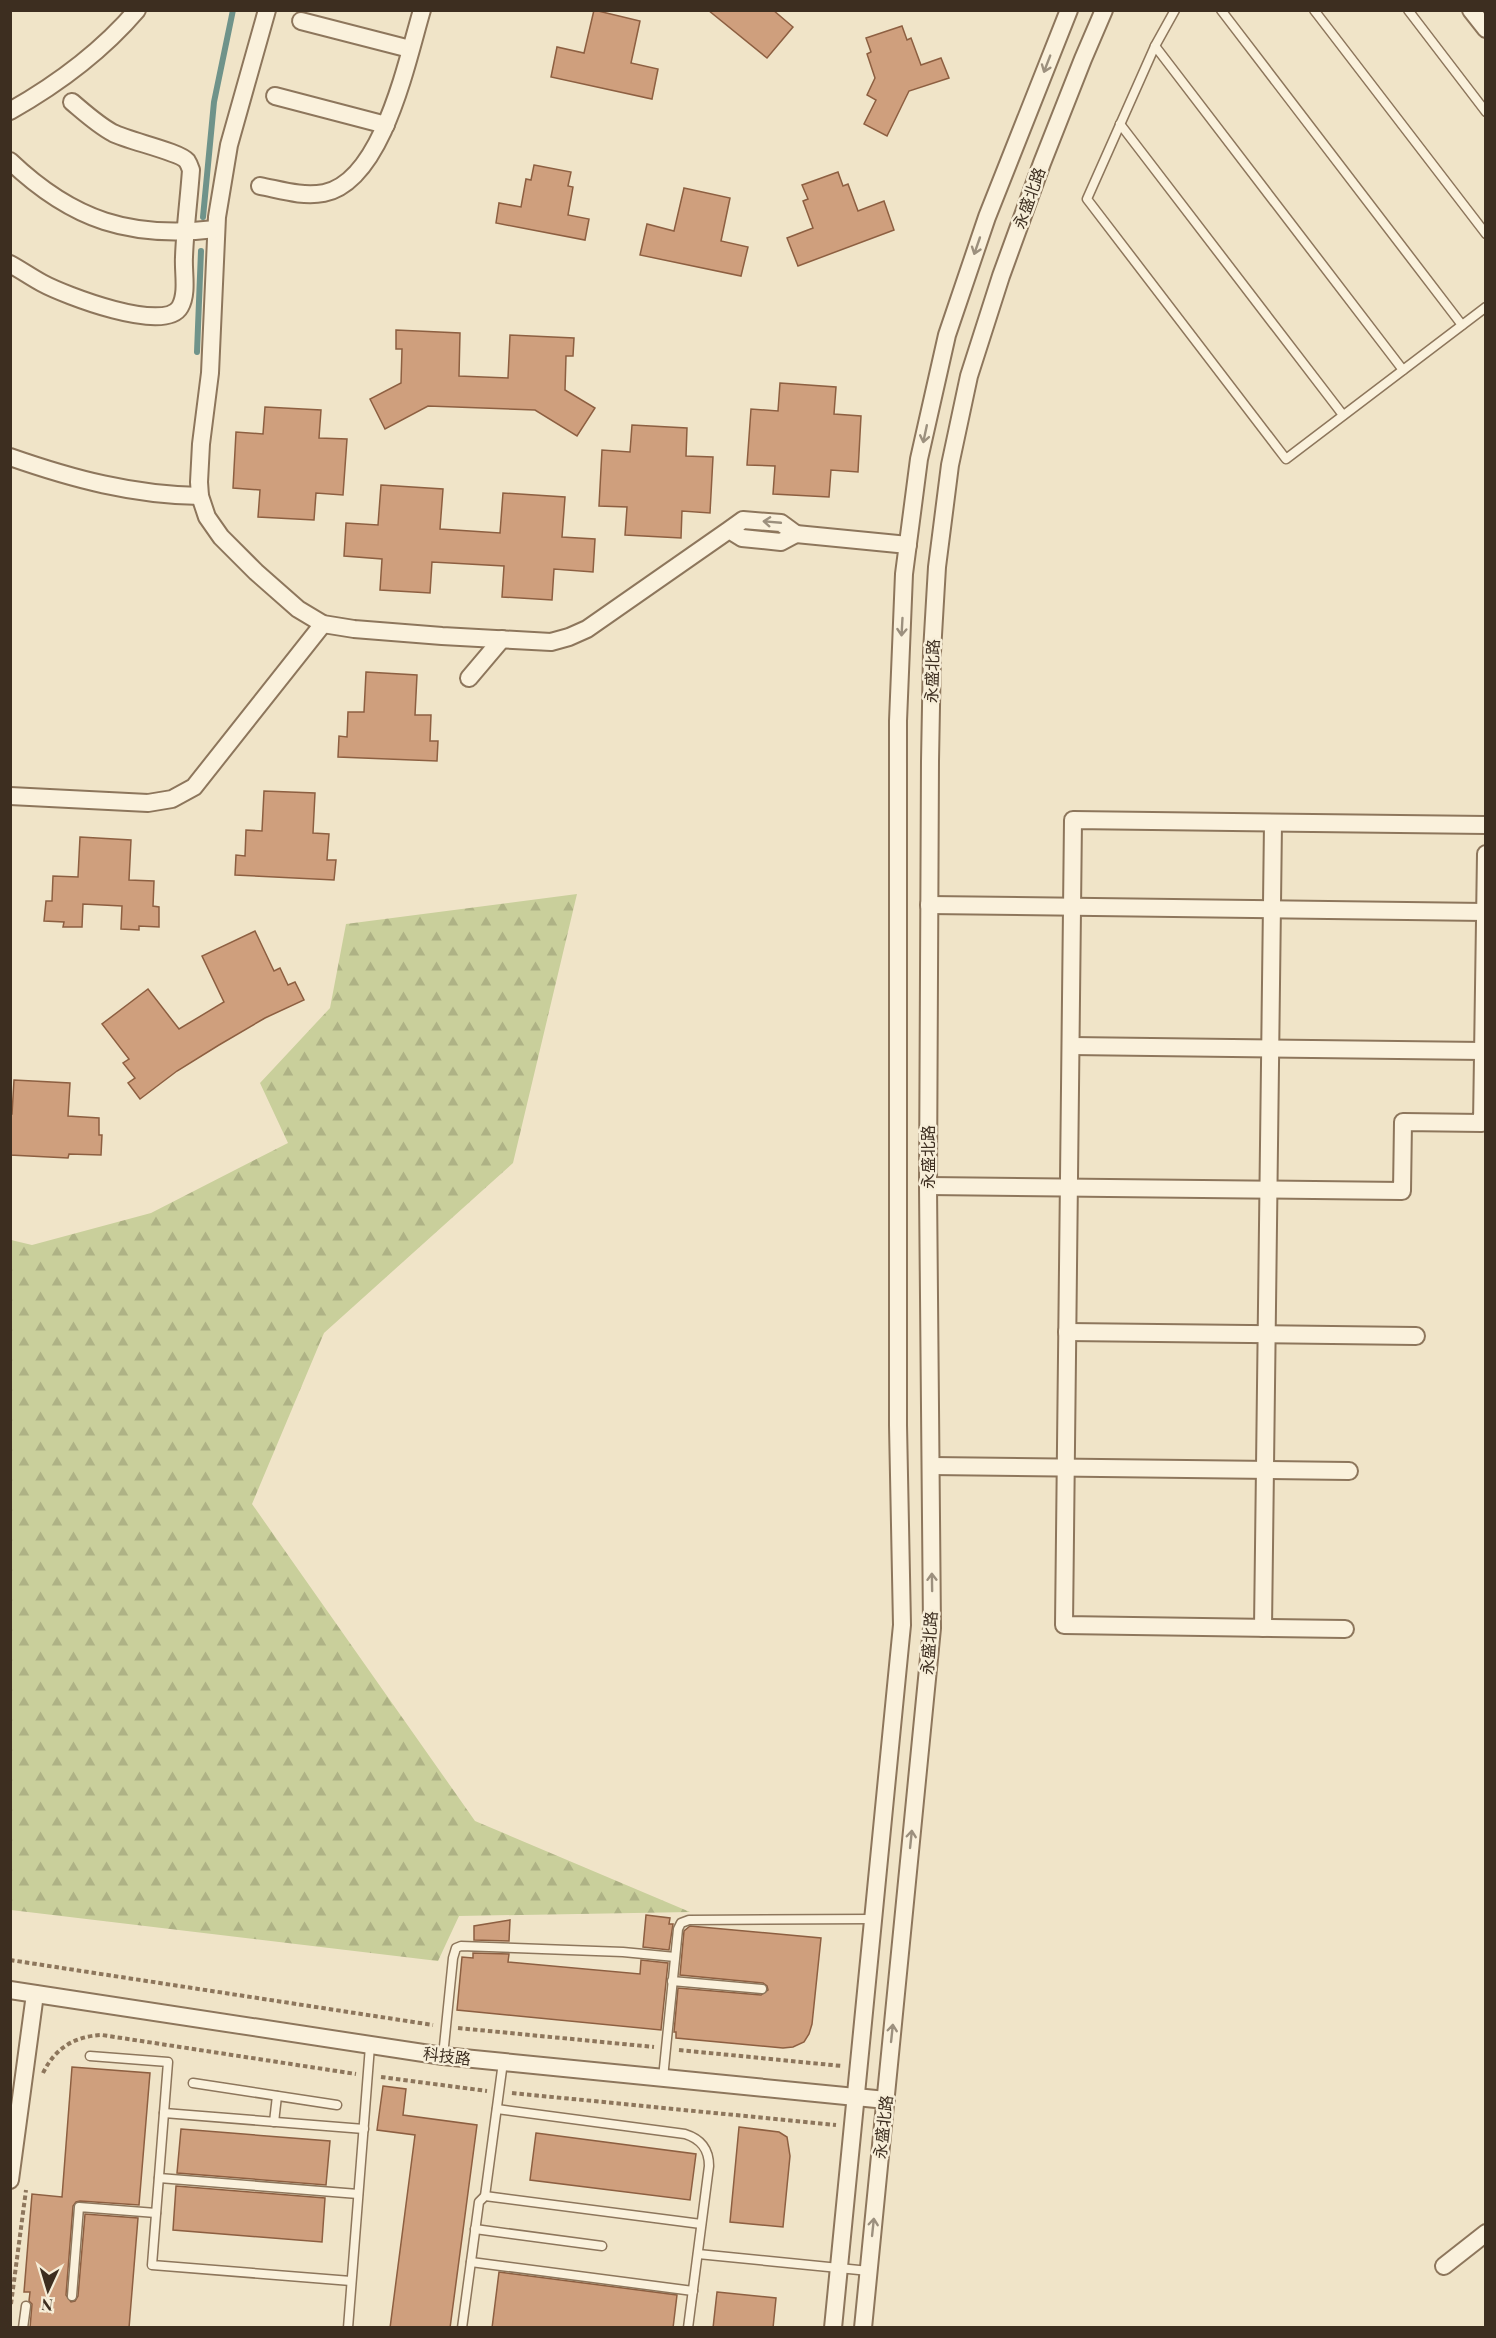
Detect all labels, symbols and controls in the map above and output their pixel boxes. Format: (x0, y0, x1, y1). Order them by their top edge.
one-way arrow (1040, 55, 1051, 73)
street label: 永盛北路 (1008, 164, 1049, 231)
one-way arrow (970, 236, 981, 255)
one-way arrow (919, 424, 930, 443)
one-way arrow (762, 516, 782, 527)
one-way arrow (897, 617, 908, 637)
street label: 永盛北路 (920, 639, 943, 703)
street label: 永盛北路 (917, 1125, 938, 1189)
one-way arrow (926, 1573, 938, 1593)
street label: 永盛北路 (916, 1610, 941, 1676)
one-way arrow (906, 1830, 917, 1850)
one-way arrow (887, 2024, 898, 2044)
street label: 科技路 (422, 2042, 472, 2069)
street label: 永盛北路 (869, 2094, 896, 2160)
one-way arrow (868, 2218, 879, 2238)
north arrow (18, 2260, 78, 2320)
text: N (40, 2295, 53, 2316)

